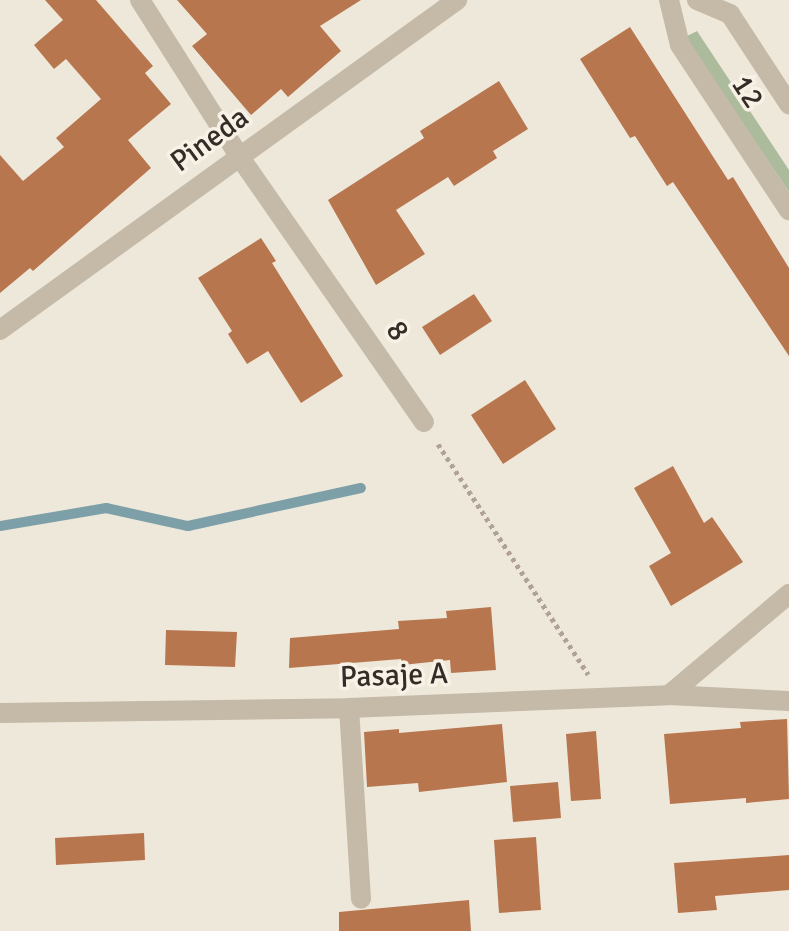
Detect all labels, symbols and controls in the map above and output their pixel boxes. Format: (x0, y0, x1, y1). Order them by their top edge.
street label: 12 (723, 69, 771, 115)
street label: Pineda (164, 100, 256, 180)
street label: 8 (378, 314, 416, 348)
street label: Pasaje A (339, 656, 449, 696)

